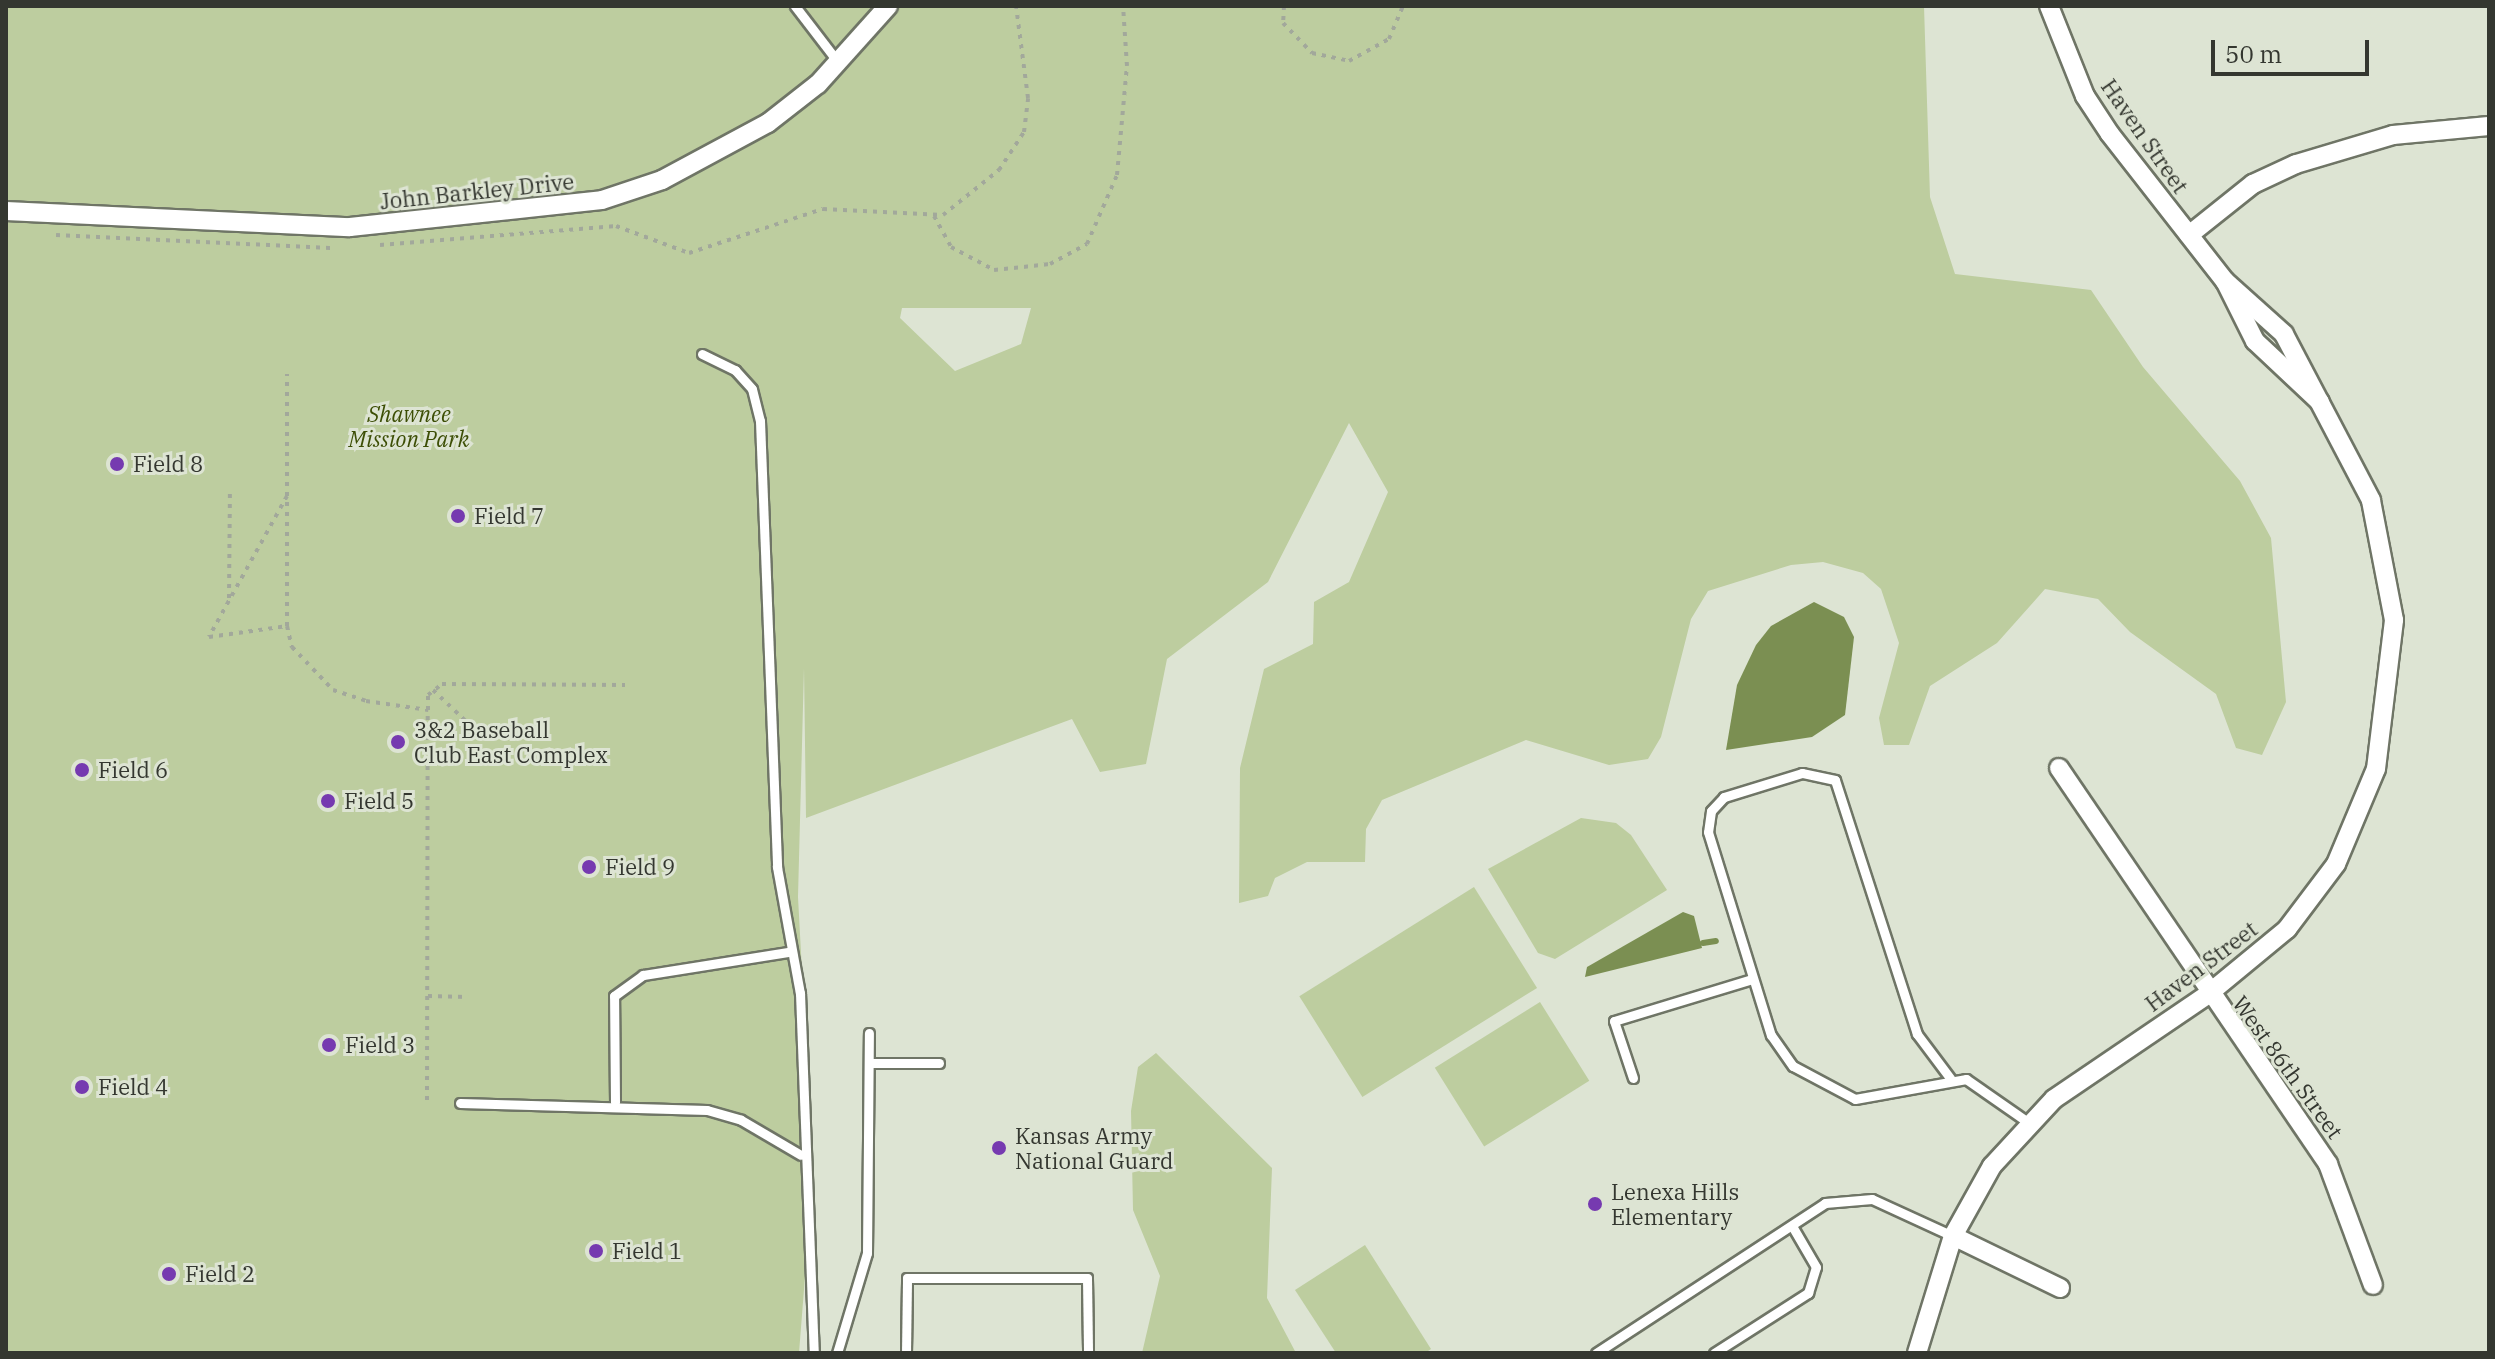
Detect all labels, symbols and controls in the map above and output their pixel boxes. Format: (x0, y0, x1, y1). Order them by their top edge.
scale bar (2215, 24, 2373, 74)
text: 50 m (2225, 38, 2282, 70)
street label: Haven Street (2096, 74, 2194, 198)
street label: John Barkley Drive (379, 168, 575, 214)
park label: Shawnee Mission Park (349, 400, 469, 452)
place label: Field 8 (133, 451, 203, 477)
marker: Field 8 (108, 455, 126, 473)
place label: Field 7 (474, 503, 544, 529)
marker: Field 7 (449, 507, 467, 525)
place label: 3&2 Baseball Club East Complex (414, 716, 608, 768)
marker: 3&2 Baseball Club East Complex (389, 733, 407, 751)
place label: Field 6 (98, 757, 168, 783)
marker: Field 6 (73, 761, 91, 779)
place label: Field 5 (344, 788, 414, 814)
marker: Field 5 (319, 792, 337, 810)
place label: Field 9 (605, 854, 675, 880)
marker: Field 9 (580, 858, 598, 876)
street label: Haven Street (2140, 915, 2262, 1017)
street label: West 86th Street (2227, 990, 2349, 1144)
place label: Field 3 (345, 1032, 415, 1058)
marker: Field 3 (320, 1036, 338, 1054)
place label: Field 4 (98, 1074, 168, 1100)
marker: Field 4 (73, 1078, 91, 1096)
place label: Kansas Army National Guard (1015, 1122, 1173, 1174)
marker: Kansas Army National Guard (990, 1139, 1008, 1157)
place label: Lenexa Hills Elementary (1611, 1178, 1739, 1230)
marker: Lenexa Hills Elementary (1586, 1195, 1604, 1213)
place label: Field 1 (612, 1238, 682, 1264)
marker: Field 1 (587, 1242, 605, 1260)
place label: Field 2 (185, 1261, 255, 1287)
marker: Field 2 (160, 1265, 178, 1283)

